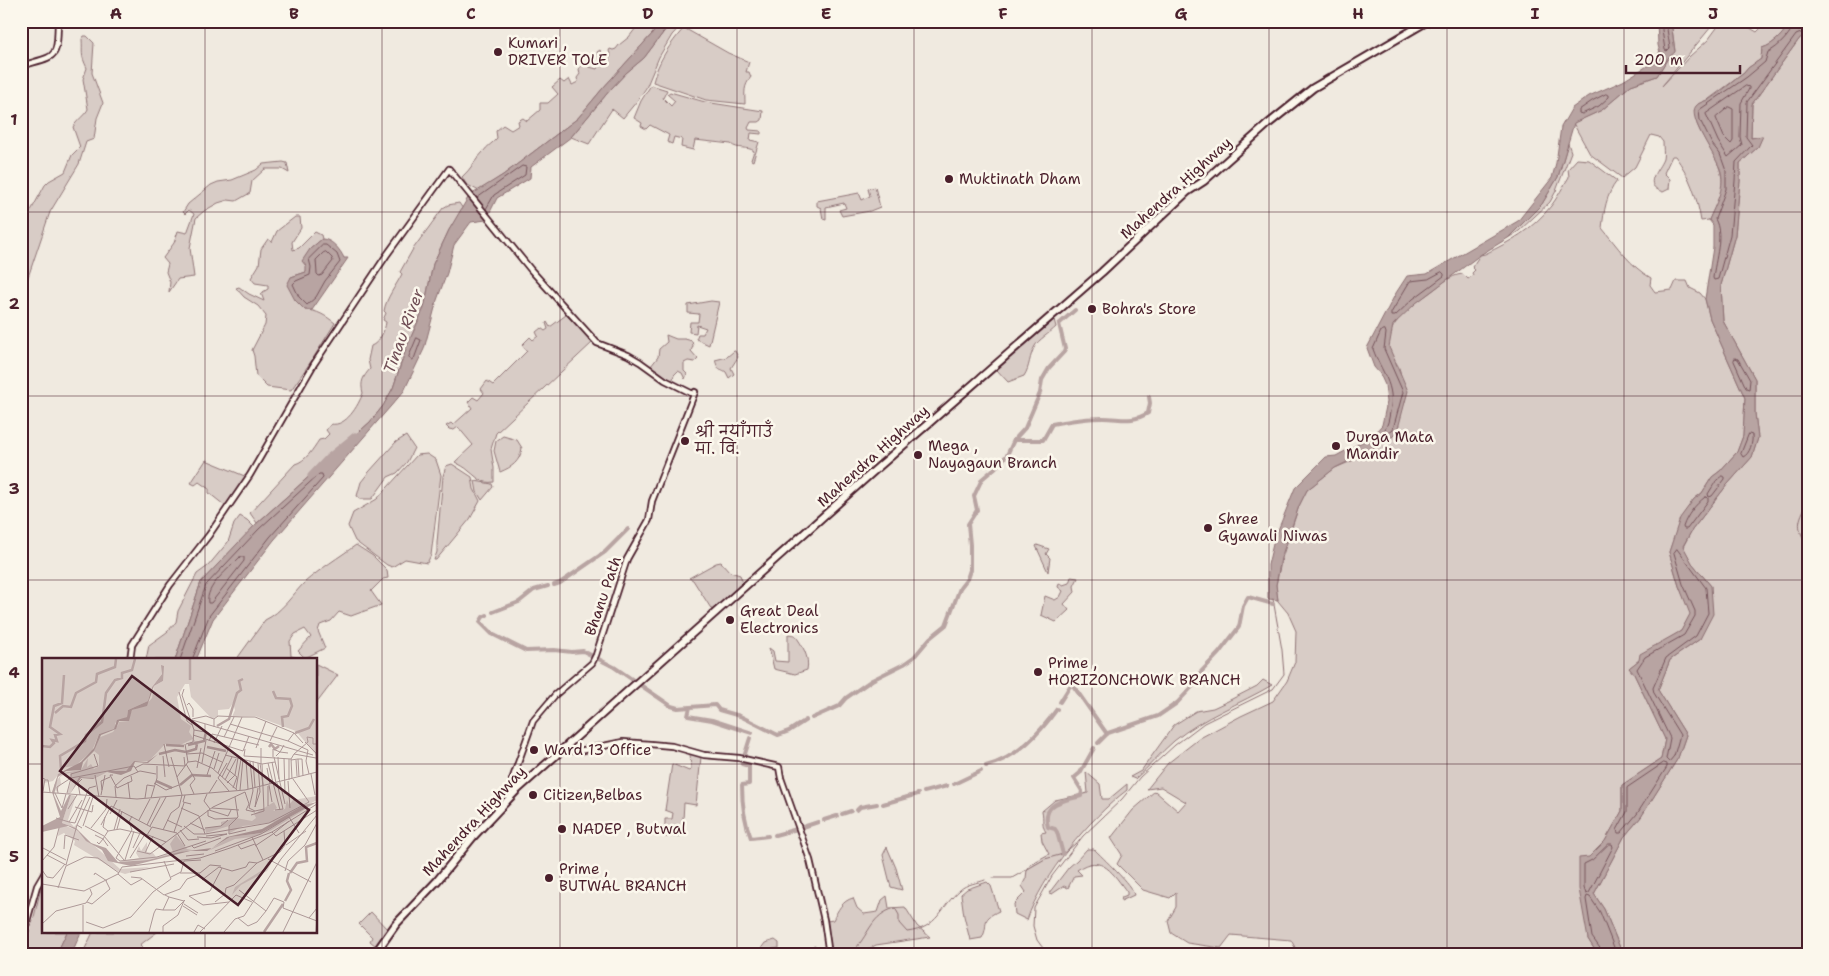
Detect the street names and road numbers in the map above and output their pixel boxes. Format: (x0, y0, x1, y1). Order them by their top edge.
street label: Mahendra Highway (1116, 132, 1236, 244)
street label: Mahendra Highway (813, 400, 933, 512)
street label: Bhanu Path (580, 554, 626, 638)
street label: Mahendra Highway (418, 762, 530, 880)

